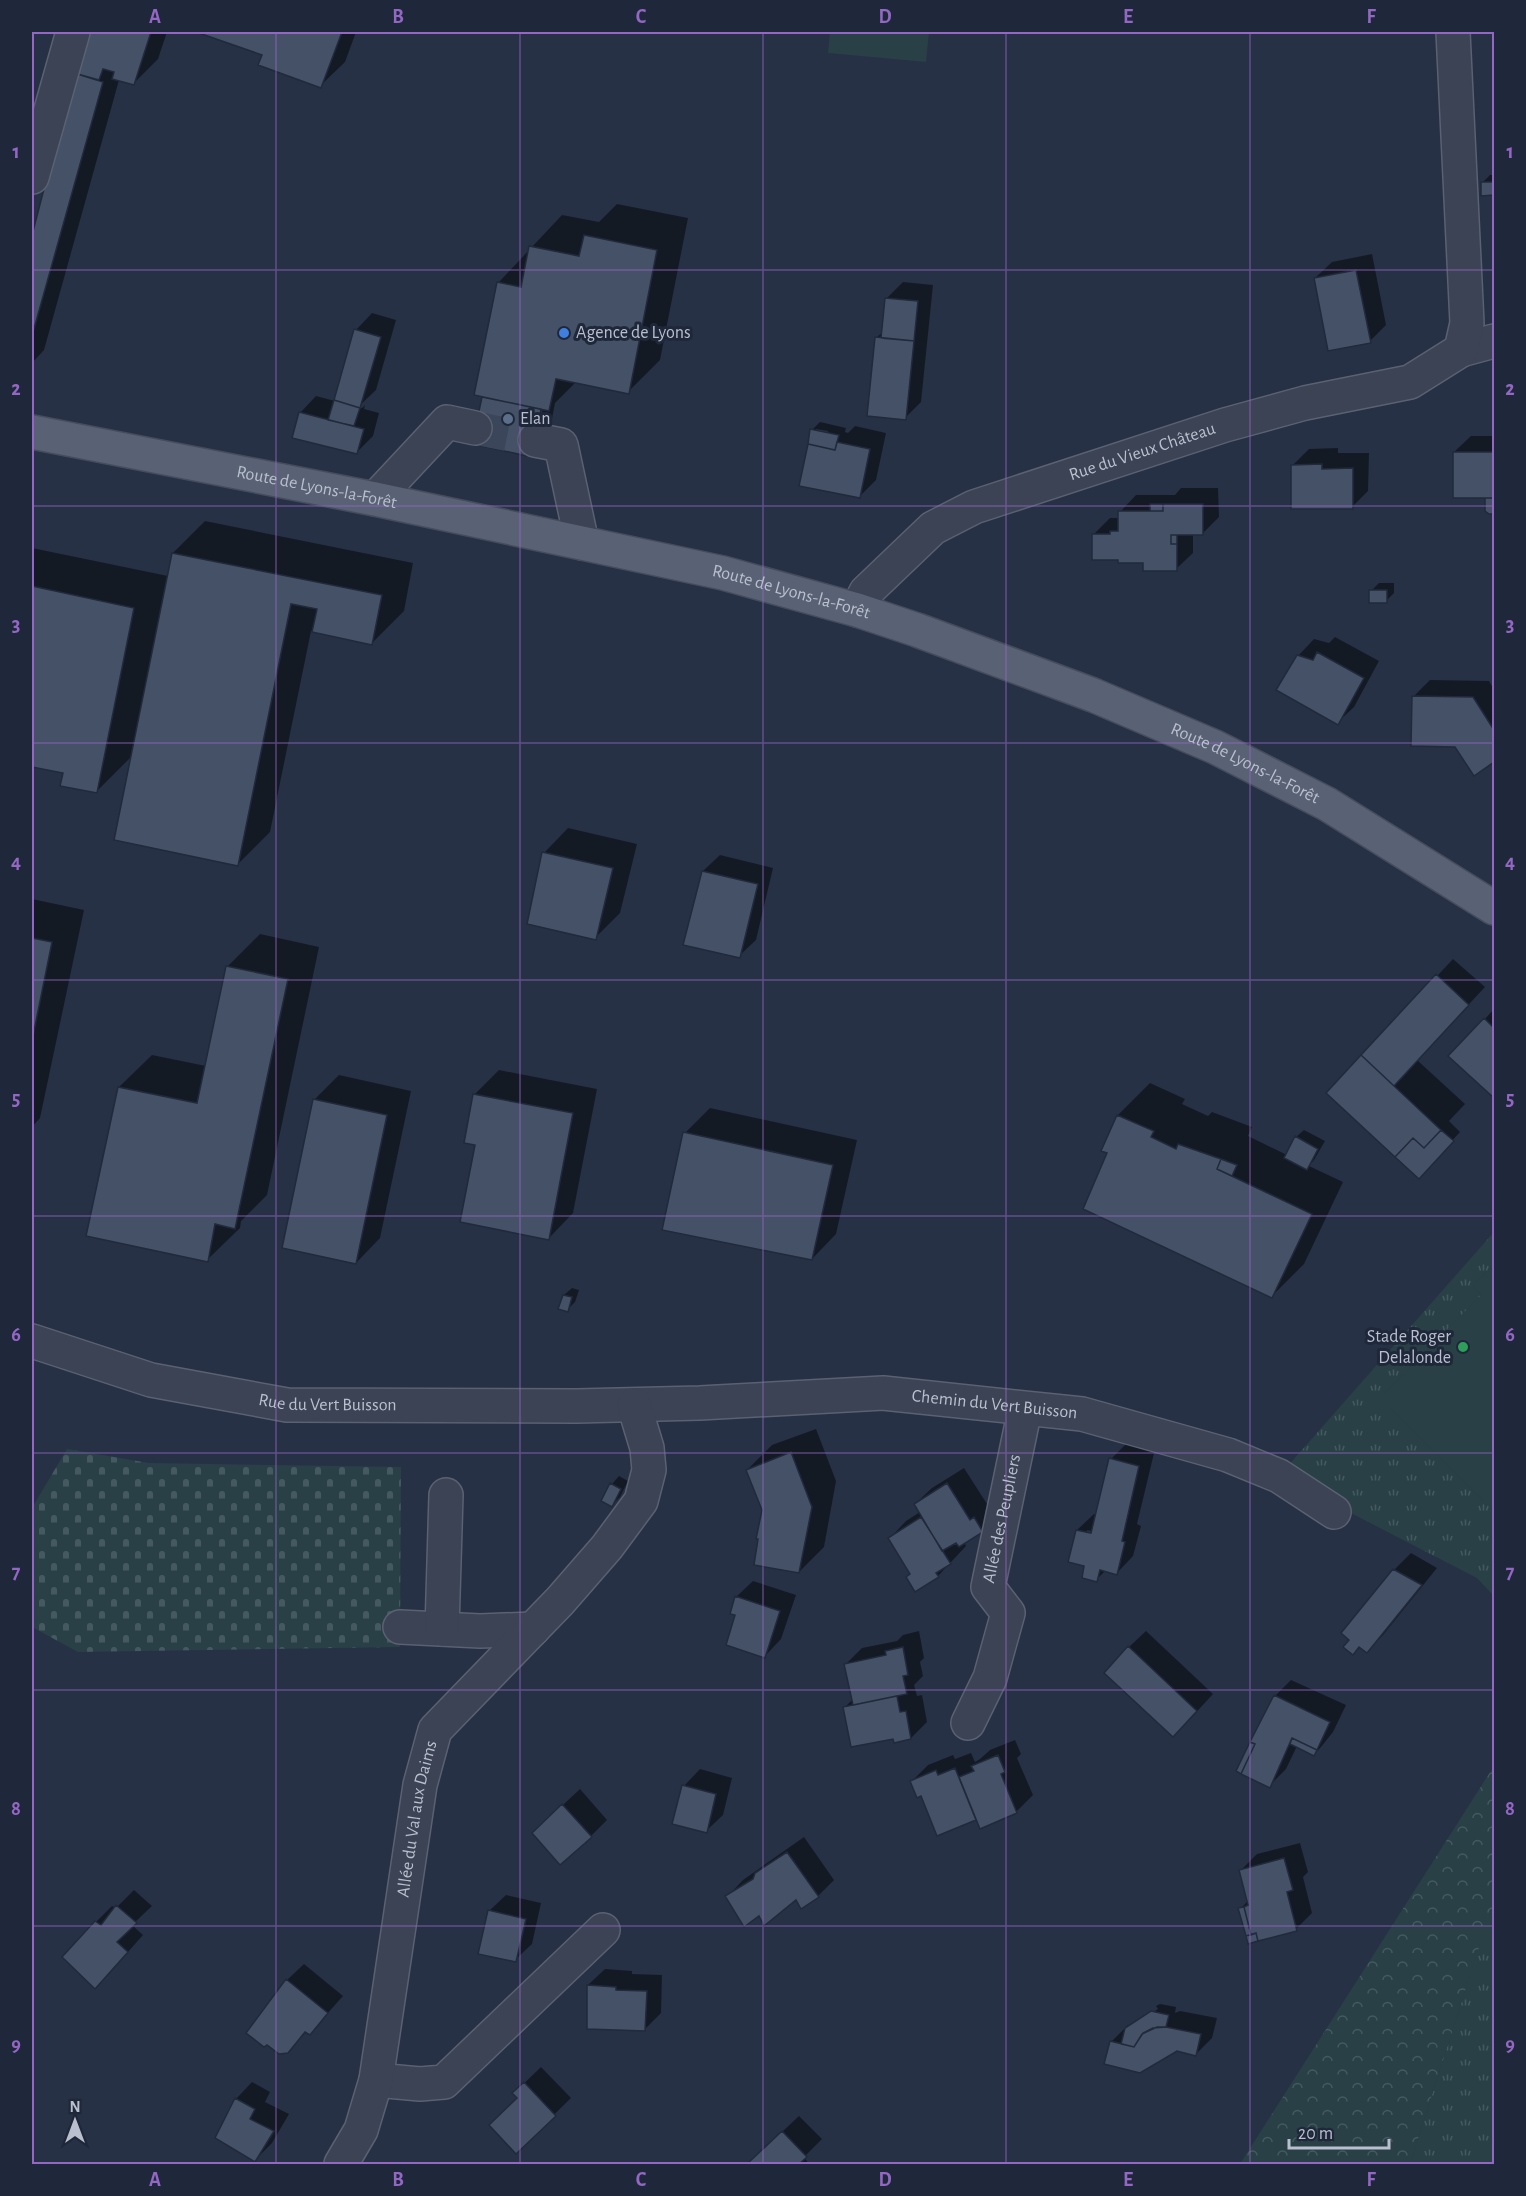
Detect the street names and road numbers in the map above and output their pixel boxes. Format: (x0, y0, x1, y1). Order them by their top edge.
street label: Rue du Vieux Château (1067, 420, 1218, 484)
street label: Route de Lyons-la-Forêt (235, 463, 399, 512)
street label: Route de Lyons-la-Forêt (711, 562, 873, 623)
street label: Route de Lyons-la-Forêt (1168, 720, 1322, 808)
street label: Chemin du Vert Buisson (911, 1387, 1078, 1422)
street label: Rue du Vert Buisson (257, 1391, 397, 1414)
street label: Allée des Peupliers (980, 1453, 1024, 1585)
street label: Allée du Val aux Daims (394, 1739, 441, 1899)

